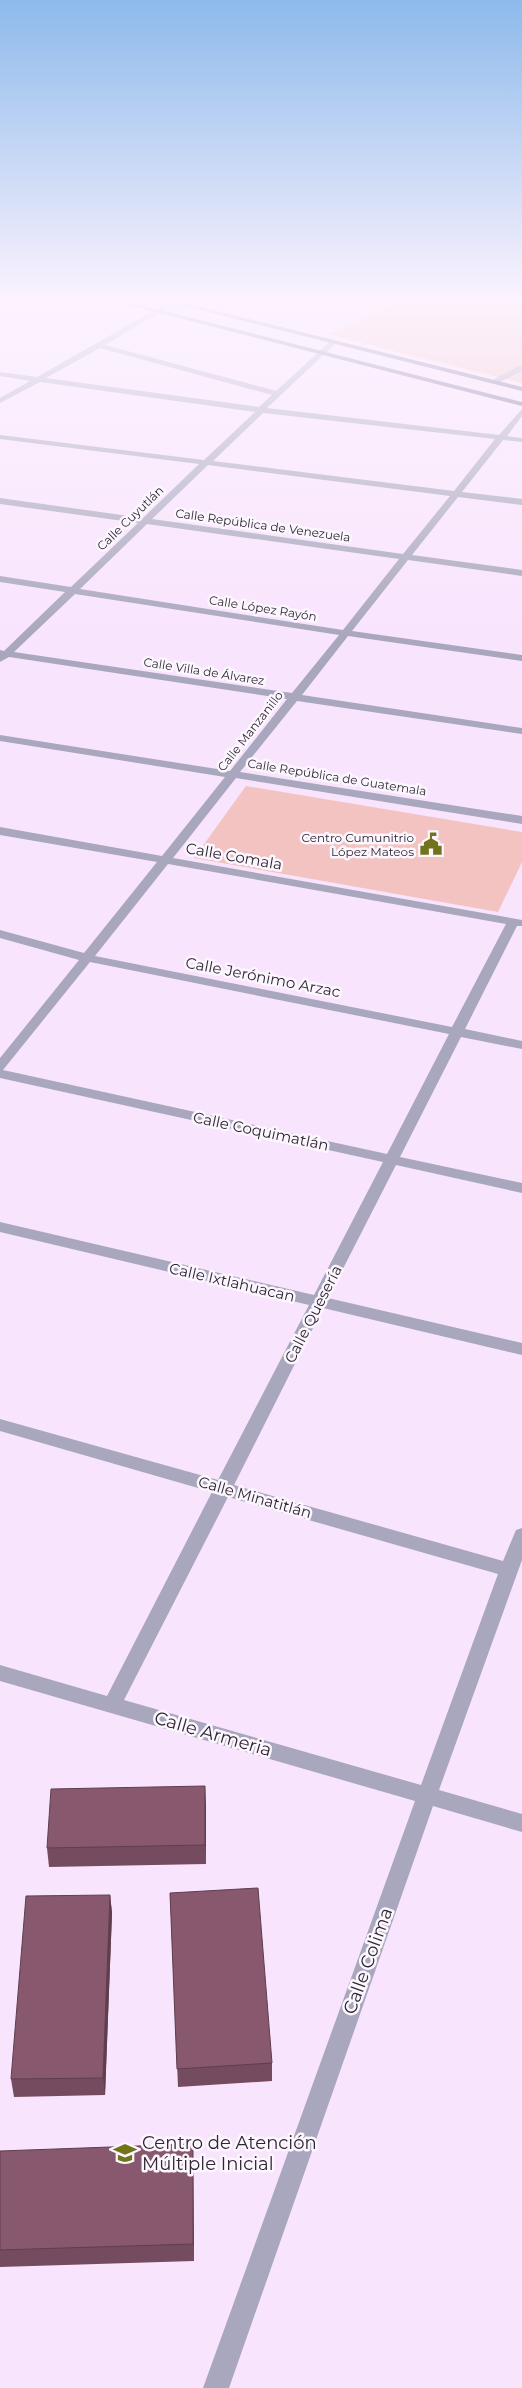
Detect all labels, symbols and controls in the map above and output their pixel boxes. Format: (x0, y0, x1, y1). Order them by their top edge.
street label: Calle Cuyutlán (94, 483, 166, 553)
street label: Calle República de Venezuela (175, 505, 351, 545)
street label: Calle López Rayón (208, 592, 318, 624)
street label: Calle Villa de Álvarez (143, 654, 265, 688)
street label: Calle Manzanillo (214, 688, 286, 774)
street label: Calle República de Guatemala (246, 755, 428, 799)
place label: Centro Cumunitrio López Mateos (301, 830, 414, 859)
public building icon: Centro Cumunitrio López Mateos (418, 831, 444, 857)
street label: Calle Comala (184, 838, 284, 874)
street label: Calle Jerónimo Arzac (184, 953, 342, 1001)
street label: Calle Coquimatlán (191, 1107, 331, 1155)
street label: Calle Ixtlahuacan (167, 1258, 297, 1306)
street label: Calle Quesería (280, 1262, 346, 1366)
street label: Calle Minatitlán (196, 1472, 314, 1522)
street label: Calle Armeria (152, 1707, 274, 1761)
street label: Calle Colima (339, 1905, 397, 2017)
place label: Centro de Atención Múltiple Inicial (142, 2132, 317, 2175)
school or university icon: Centro de Atención Múltiple Inicial (112, 2140, 138, 2166)

